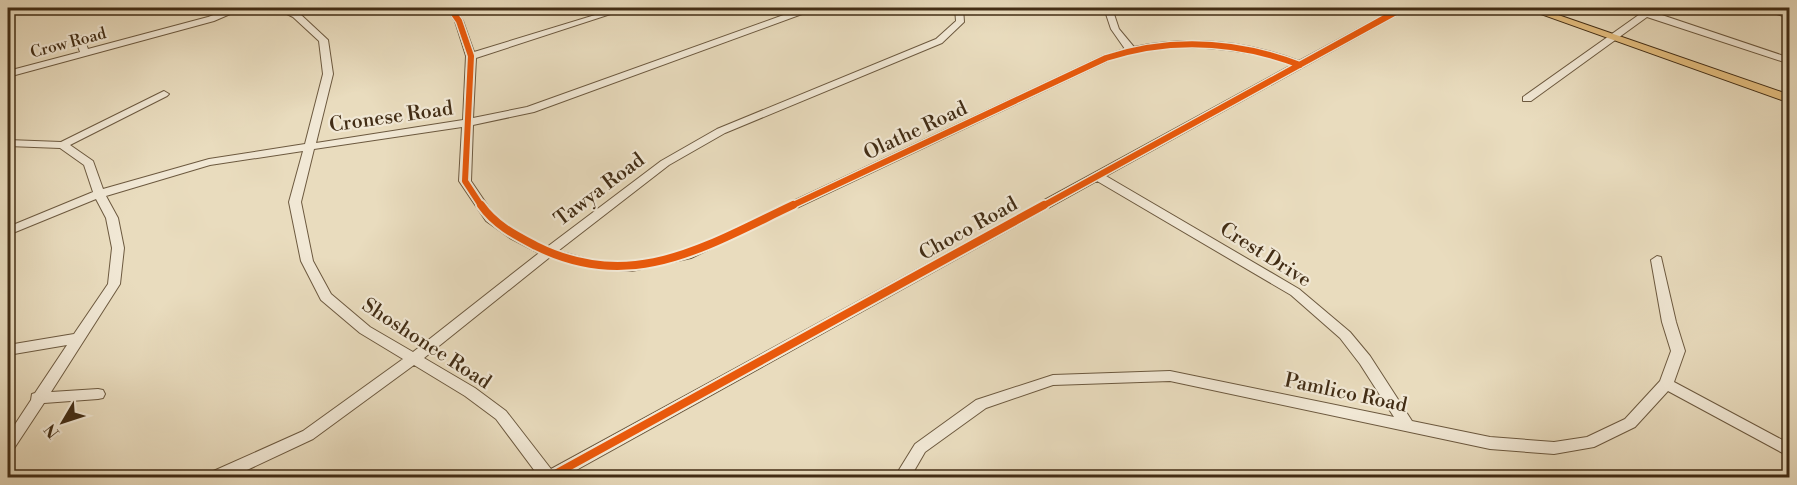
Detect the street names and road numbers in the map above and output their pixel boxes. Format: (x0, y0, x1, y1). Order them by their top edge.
street label: Crow Road (28, 23, 108, 63)
street label: Cronese Road (328, 96, 455, 139)
street label: Olathe Road (860, 96, 972, 166)
street label: Tawya Road (550, 148, 651, 232)
street label: Choco Road (915, 192, 1023, 267)
street label: Crest Drive (1215, 217, 1316, 293)
street label: Shoshonee Road (357, 293, 496, 396)
street label: Pamlico Road (1282, 368, 1410, 419)

